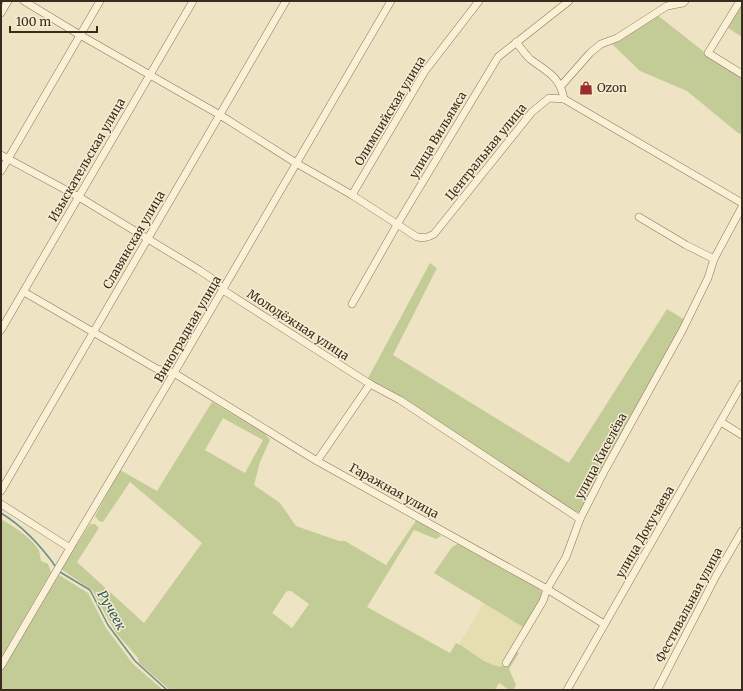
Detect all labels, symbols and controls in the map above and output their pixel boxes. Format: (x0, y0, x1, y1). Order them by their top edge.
scale bar (10, 8, 97, 34)
text: 100 m (16, 14, 51, 29)
street label: Олимпийская улица (351, 53, 428, 168)
shop icon: Ozon (578, 80, 594, 96)
place label: Ozon (597, 80, 627, 95)
street label: улица Вильямса (406, 88, 470, 181)
street label: Изыскательская улица (45, 95, 128, 224)
street label: Центральная улица (442, 100, 530, 203)
street label: Славянская улица (99, 188, 168, 291)
street label: Виноградная улица (151, 272, 224, 385)
street label: Молодёжная улица (244, 286, 353, 363)
street label: улица Киселёва (572, 410, 630, 501)
street label: Гаражная улица (347, 460, 442, 522)
street label: улица Докучаева (612, 483, 677, 580)
street label: Фестивальная улица (652, 544, 726, 665)
water label: Ручеек (93, 587, 130, 634)

